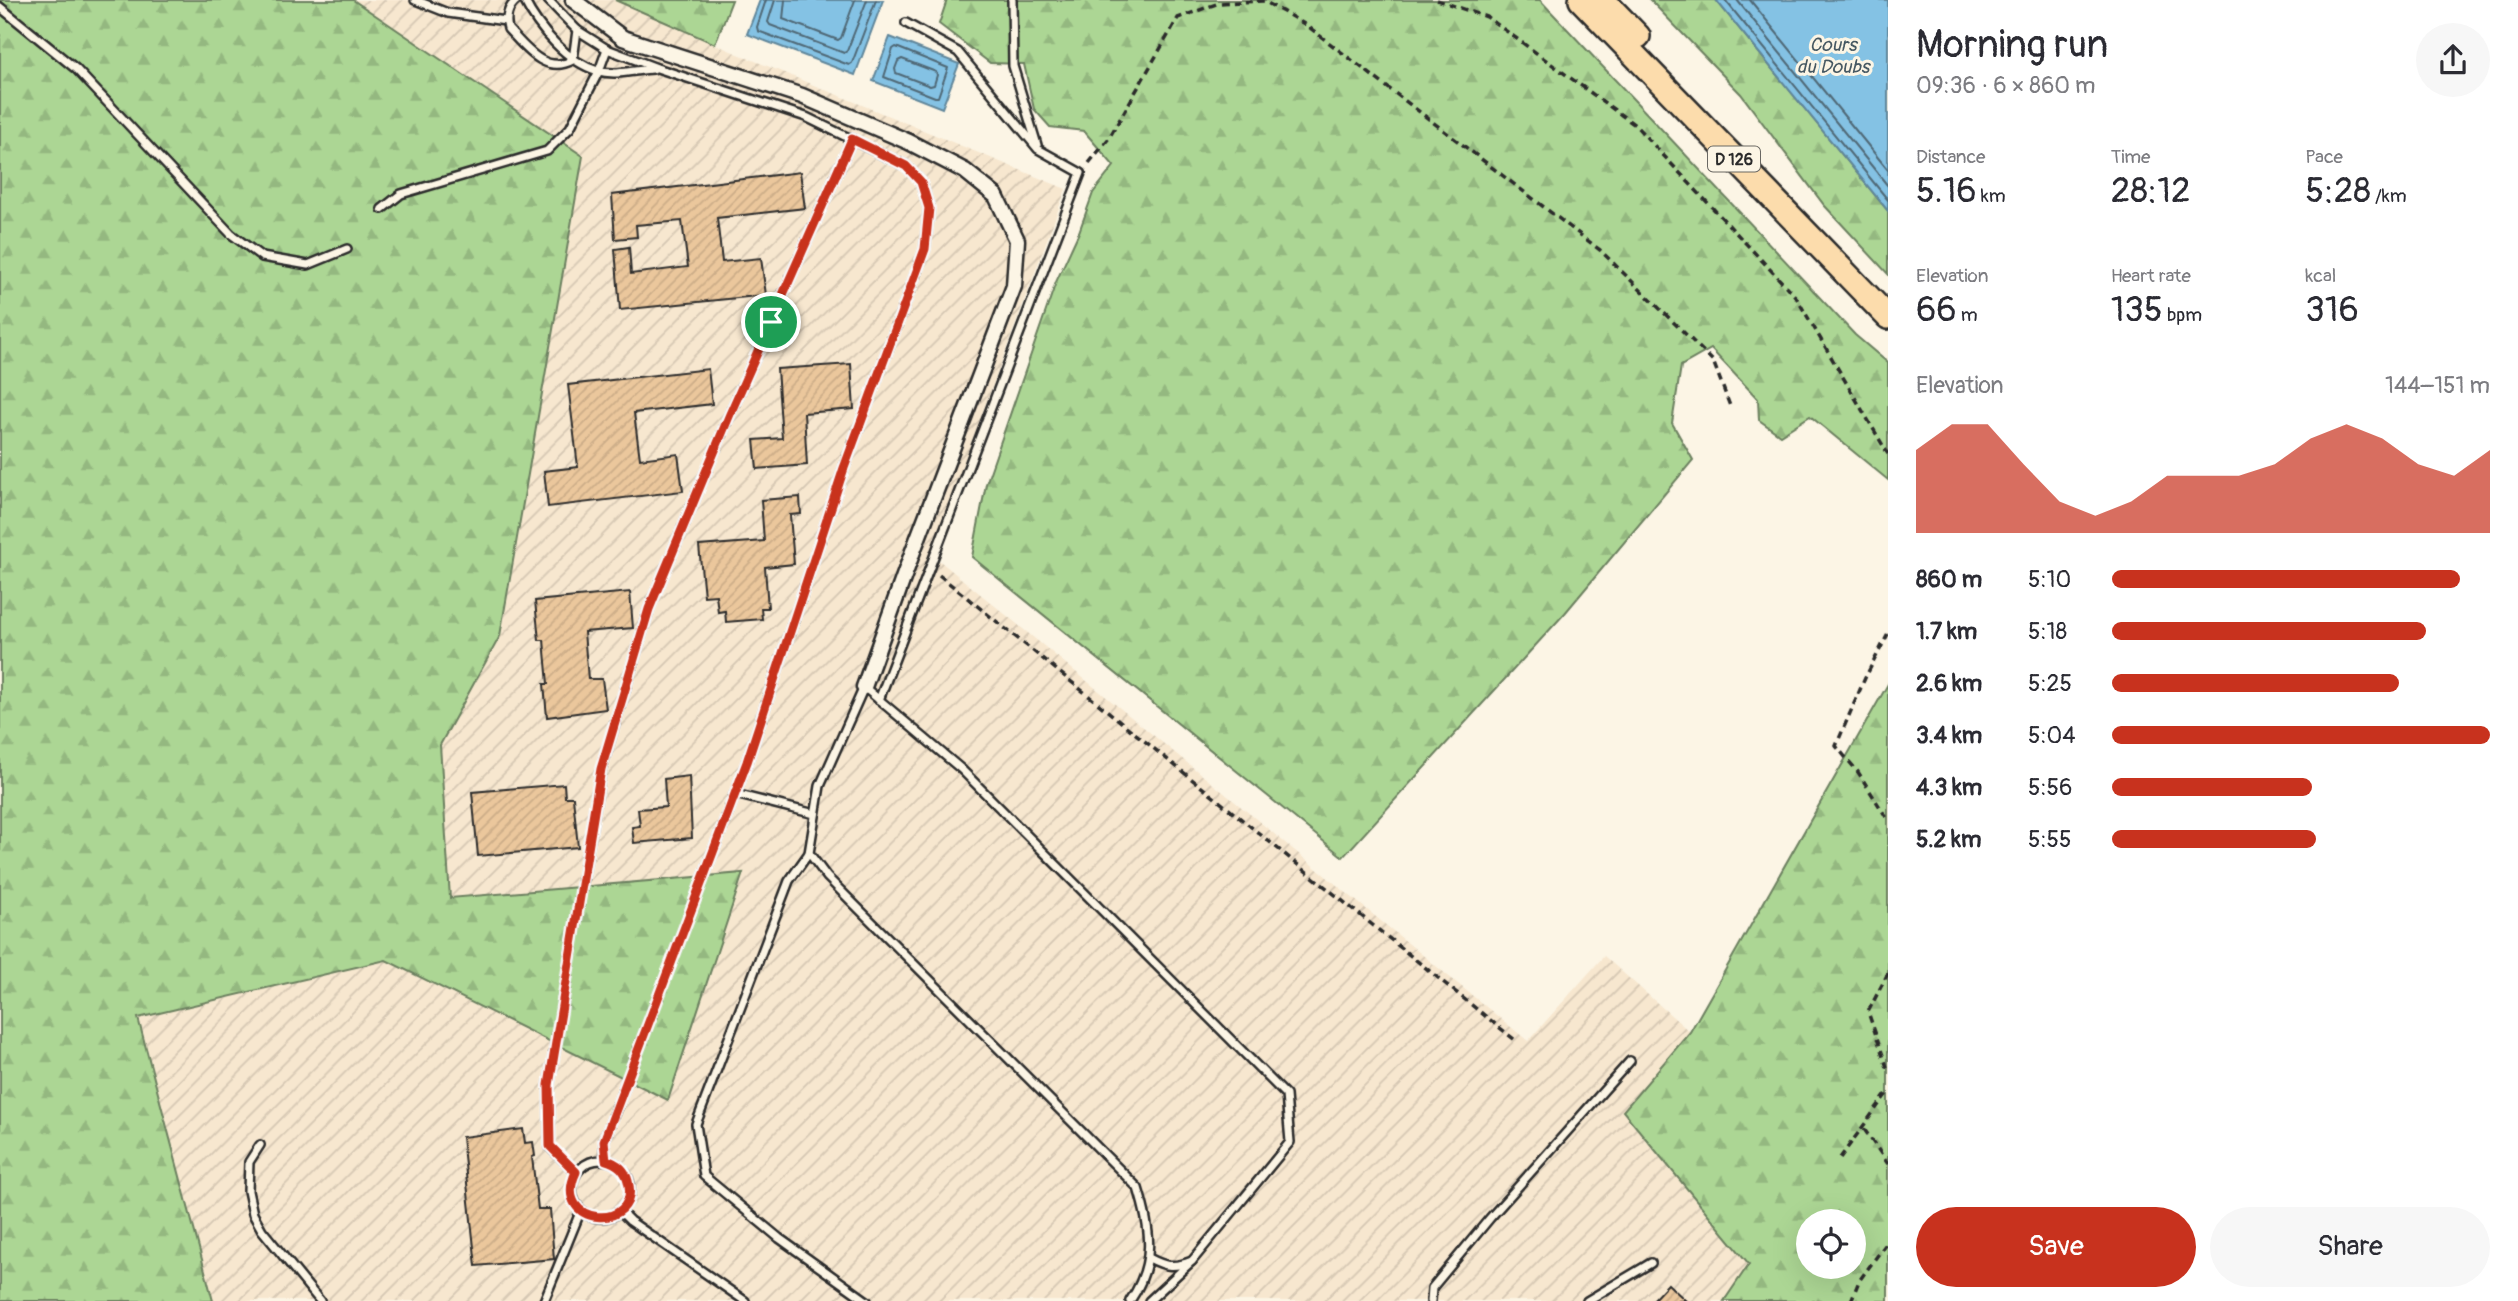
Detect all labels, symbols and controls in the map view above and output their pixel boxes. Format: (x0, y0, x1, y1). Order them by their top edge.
text: Morning run (1916, 21, 2108, 69)
button: share (2416, 23, 2490, 97)
water label: Cours du Doubs (1797, 33, 1872, 79)
text: 09:36 · 6 × 860 m (1916, 71, 2095, 100)
text: Distance (1916, 145, 1985, 169)
text: Time (2111, 145, 2150, 169)
text: Pace (2305, 145, 2343, 169)
road number: D 126 (1708, 146, 1760, 172)
text: 5.16 (1916, 169, 1977, 213)
text: 28:12 (2111, 169, 2190, 213)
text: 5:28 (2305, 169, 2371, 213)
text: km (1977, 184, 2006, 208)
text: /km (2371, 184, 2407, 208)
text: Elevation (1916, 264, 1988, 288)
text: Heart rate (2111, 264, 2191, 288)
text: kcal (2305, 264, 2336, 288)
text: 66 (1916, 288, 1957, 332)
text: 135 (2111, 288, 2163, 332)
text: 316 (2305, 288, 2359, 332)
pin (741, 292, 801, 352)
icon: arrive (752, 303, 790, 341)
text: m (1957, 303, 1978, 327)
text: bpm (2163, 303, 2202, 327)
text: Elevation (1916, 371, 2004, 400)
text: 144–151 m (2385, 371, 2490, 400)
text: 860 m (1916, 565, 1982, 594)
text: 5:10 (2028, 565, 2071, 594)
text: 1.7 km (1916, 617, 1977, 646)
text: 5:18 (2028, 617, 2067, 646)
text: 2.6 km (1916, 669, 1982, 698)
text: 5:25 (2028, 669, 2072, 698)
text: 3.4 km (1916, 721, 1982, 750)
text: 5:04 (2028, 721, 2076, 750)
text: 4.3 km (1916, 773, 1982, 802)
text: 5:56 (2028, 773, 2072, 802)
text: 5.2 km (1916, 825, 1981, 854)
text: 5:55 (2028, 825, 2072, 854)
button: Save (1916, 1207, 2196, 1287)
button: Share (2210, 1207, 2490, 1287)
map controls (1796, 1209, 1866, 1279)
button: locate (1796, 1209, 1866, 1279)

